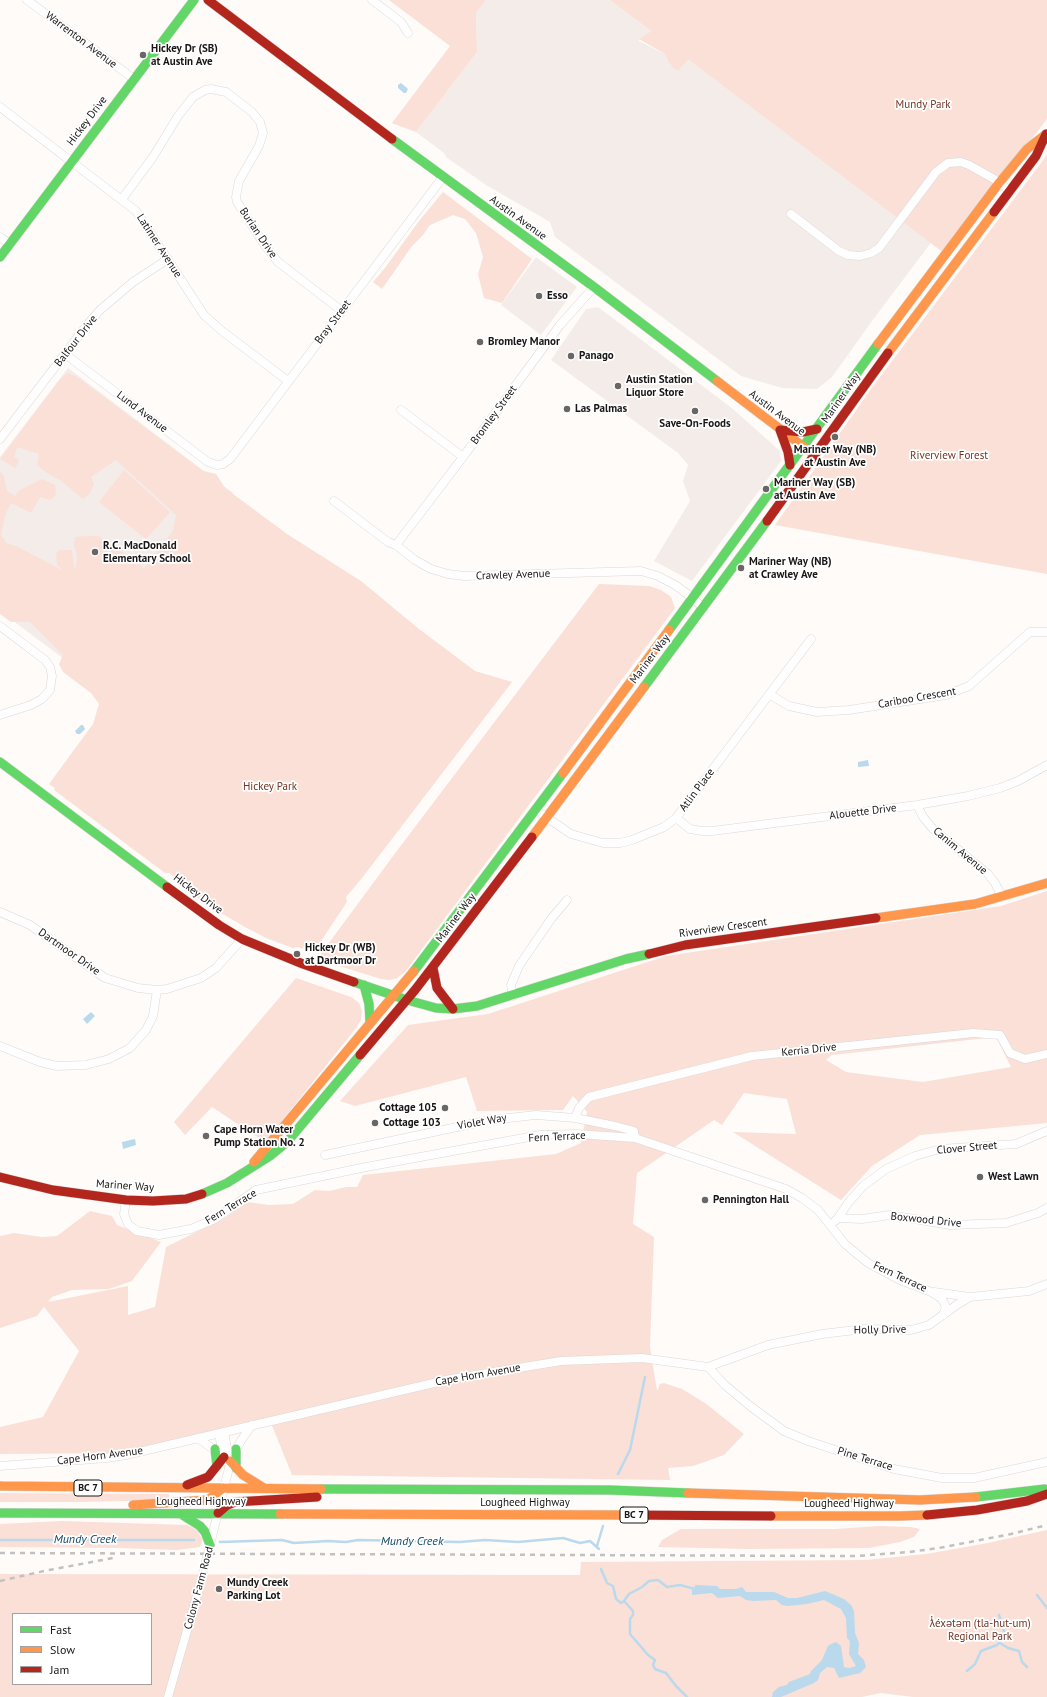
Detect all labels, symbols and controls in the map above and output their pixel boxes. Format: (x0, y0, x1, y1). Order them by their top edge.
street label: Warrenton Avenue (43, 9, 119, 71)
place label: Hickey Dr (SB) at Austin Ave (151, 42, 218, 68)
marker: Hickey Dr (SB) at Austin Ave (138, 50, 148, 60)
street label: Hickey Drive (64, 94, 110, 148)
park label: Mundy Park (896, 98, 950, 112)
street label: Austin Avenue (487, 193, 549, 243)
street label: Burian Drive (236, 205, 280, 261)
street label: Latimer Avenue (134, 212, 184, 280)
place label: Esso (547, 289, 568, 303)
marker: Esso (534, 291, 544, 301)
street label: Bray Street (312, 297, 354, 347)
street label: Balfour Drive (52, 313, 100, 369)
place label: Bromley Manor (488, 335, 560, 349)
marker: Bromley Manor (475, 337, 485, 347)
place label: Panago (579, 349, 614, 363)
marker: Panago (566, 351, 576, 361)
street label: Mariner Way (819, 370, 863, 426)
place label: Austin Station Liquor Store (626, 373, 693, 399)
marker: Austin Station Liquor Store (613, 381, 623, 391)
street label: Bromley Street (468, 383, 520, 447)
street label: Lund Avenue (114, 388, 170, 436)
street label: Austin Avenue (746, 388, 808, 438)
place label: Las Palmas (575, 402, 627, 416)
marker: Las Palmas (562, 404, 572, 414)
marker: Save-On-Foods (690, 406, 700, 416)
place label: Save-On-Foods (659, 417, 731, 431)
marker: Mariner Way (NB) at Austin Ave (830, 432, 840, 442)
place label: Mariner Way (NB) at Austin Ave (794, 443, 876, 469)
park label: Riverview Forest (910, 449, 988, 463)
place label: Mariner Way (SB) at Austin Ave (774, 476, 855, 502)
marker: Mariner Way (SB) at Austin Ave (761, 484, 771, 494)
place label: R.C. MacDonald Elementary School (103, 539, 191, 565)
marker: R.C. MacDonald Elementary School (90, 547, 100, 557)
place label: Mariner Way (NB) at Crawley Ave (749, 555, 832, 581)
marker: Mariner Way (NB) at Crawley Ave (736, 563, 746, 573)
street label: Crawley Avenue (476, 567, 550, 583)
street label: Mariner Way (627, 632, 673, 686)
street label: Cariboo Crescent (877, 685, 957, 711)
street label: Atlin Place (677, 766, 717, 814)
park label: Hickey Park (243, 780, 297, 794)
street label: Alouette Drive (829, 801, 897, 823)
street label: Canim Avenue (930, 824, 990, 878)
street label: Hickey Drive (171, 871, 225, 917)
street label: Mariner Way (433, 891, 479, 945)
street label: Riverview Crescent (678, 915, 768, 941)
street label: Dartmoor Drive (36, 926, 102, 978)
place label: Hickey Dr (WB) at Dartmoor Dr (305, 941, 376, 967)
marker: Hickey Dr (WB) at Dartmoor Dr (292, 949, 302, 959)
street label: Kerria Drive (781, 1041, 837, 1059)
place label: Cottage 105 (379, 1101, 437, 1115)
marker: Cottage 105 (440, 1103, 450, 1113)
street label: Violet Way (456, 1111, 508, 1133)
place label: Cottage 103 (383, 1116, 441, 1130)
marker: Cottage 103 (370, 1118, 380, 1128)
place label: Cape Horn Water Pump Station No. 2 (214, 1123, 305, 1149)
street label: Fern Terrace (528, 1129, 586, 1145)
marker: Cape Horn Water Pump Station No. 2 (201, 1131, 211, 1141)
street label: Clover Street (936, 1139, 998, 1157)
place label: West Lawn (988, 1170, 1039, 1184)
marker: West Lawn (975, 1172, 985, 1182)
street label: Mariner Way (95, 1177, 155, 1195)
street label: Fern Terrace (203, 1187, 259, 1227)
place label: Pennington Hall (713, 1193, 789, 1207)
marker: Pennington Hall (700, 1195, 710, 1205)
street label: Boxwood Drive (890, 1210, 962, 1230)
street label: Fern Terrace (871, 1259, 929, 1295)
street label: Holly Drive (854, 1323, 906, 1337)
street label: Cape Horn Avenue (434, 1361, 522, 1389)
street label: Cape Horn Avenue (56, 1444, 144, 1468)
street label: Pine Terrace (836, 1444, 894, 1474)
road number: BC 7 (74, 1480, 102, 1496)
street label: Lougheed Highway (156, 1495, 246, 1509)
street label: Lougheed Highway (480, 1496, 570, 1510)
street label: Lougheed Highway (804, 1497, 894, 1511)
road number: BC 7 (620, 1507, 648, 1523)
water label: Mundy Creek (54, 1533, 116, 1547)
water label: Mundy Creek (381, 1535, 443, 1549)
street label: Colony Farm Road (182, 1545, 216, 1631)
place label: Mundy Creek Parking Lot (227, 1576, 288, 1602)
marker: Mundy Creek Parking Lot (214, 1584, 224, 1594)
legend (12, 1613, 152, 1685)
park label: ƛ̓éxətəm (tla-hut-um) Regional Park (930, 1617, 1030, 1643)
text: Fast (50, 1622, 71, 1637)
text: Slow (50, 1642, 75, 1657)
text: Jam (50, 1662, 69, 1677)

